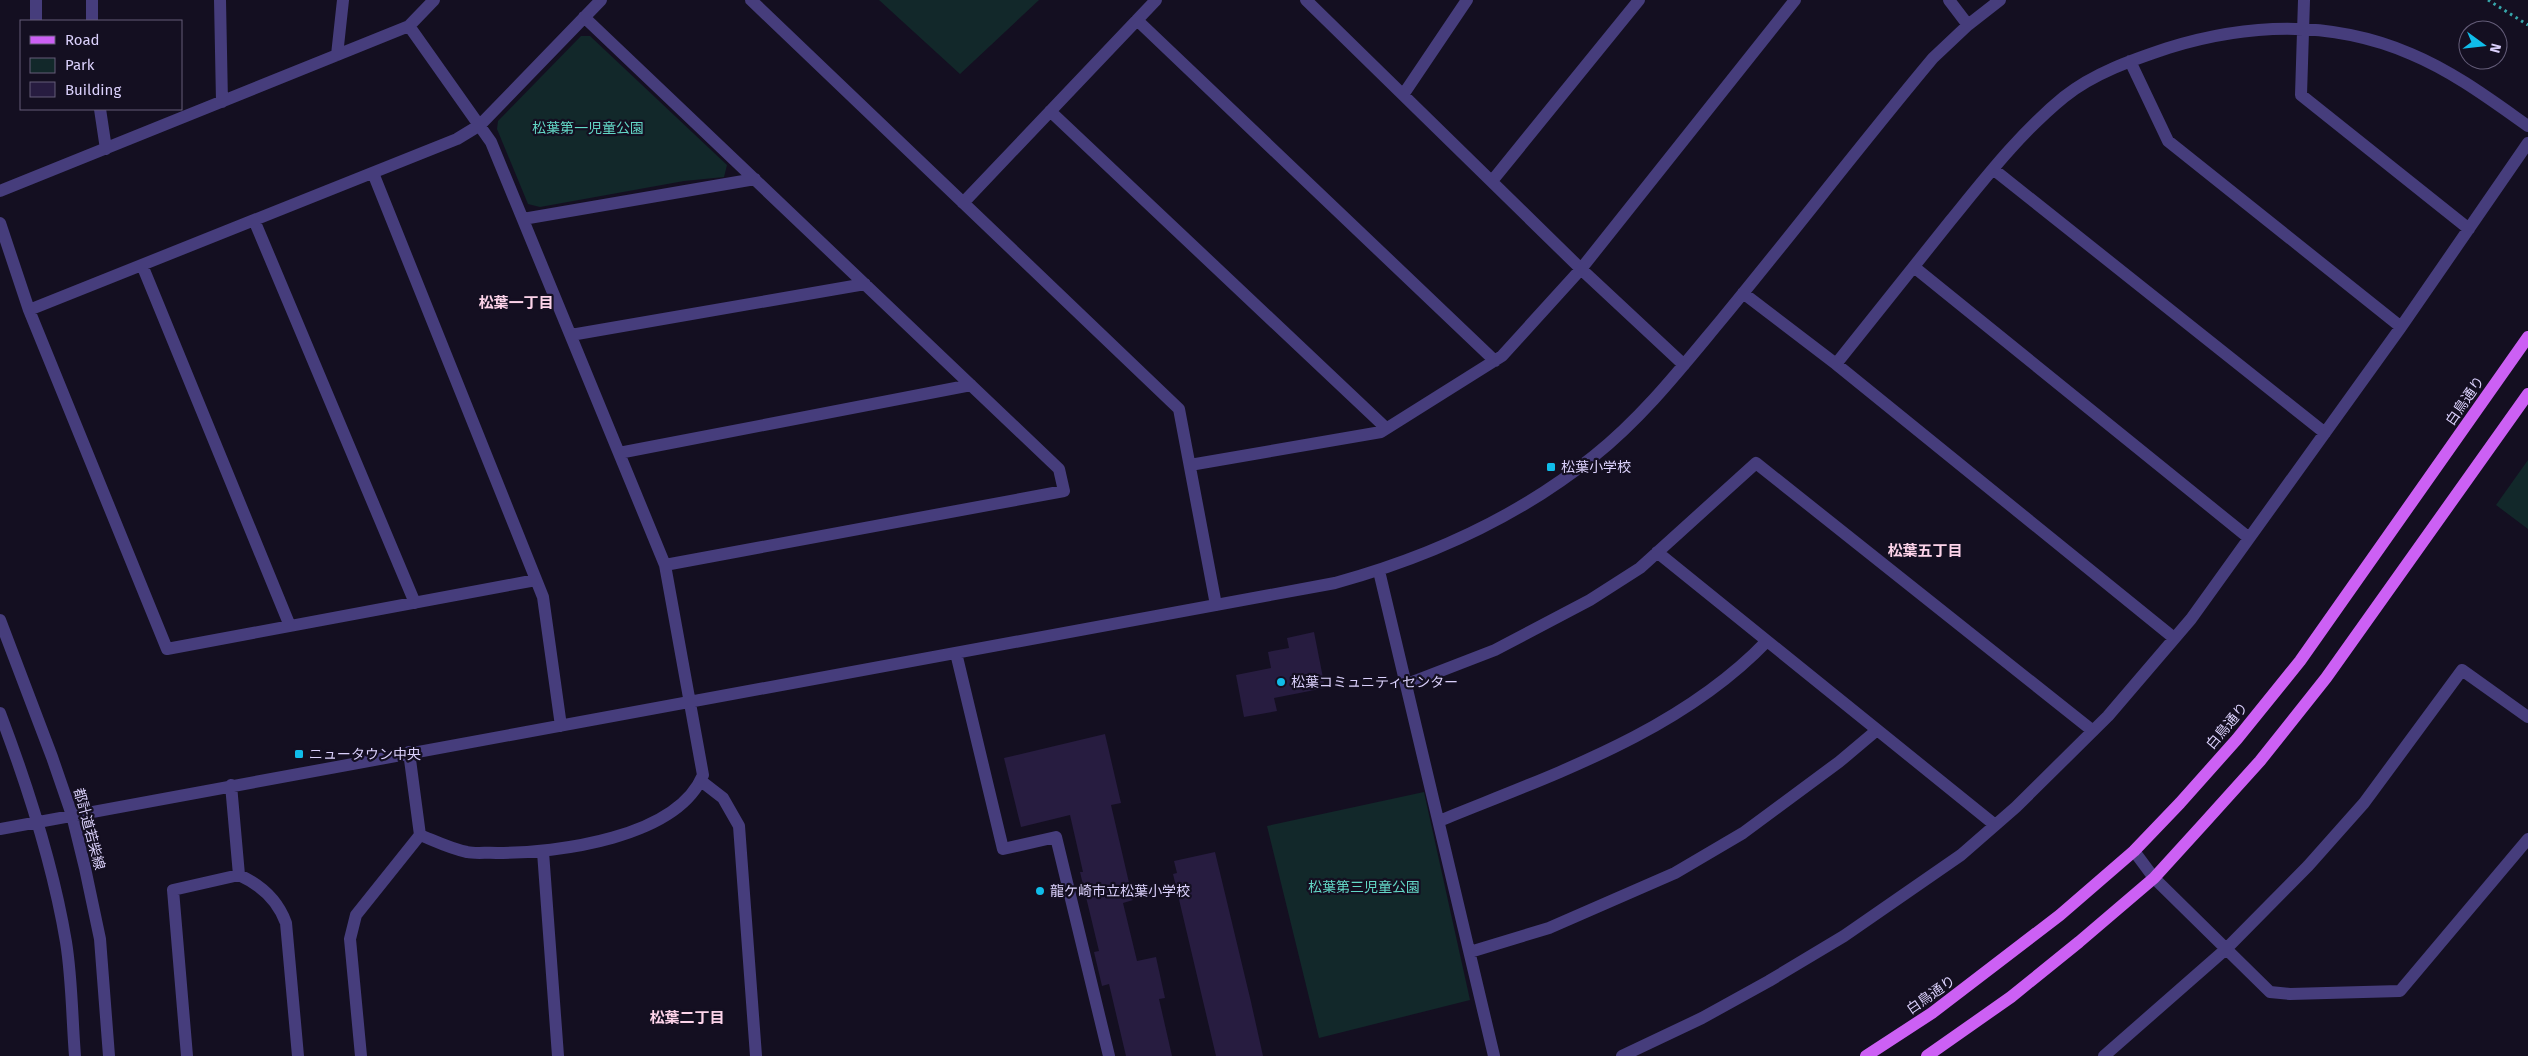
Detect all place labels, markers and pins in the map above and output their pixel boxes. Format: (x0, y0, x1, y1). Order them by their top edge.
place label: 松葉小学校 (1561, 459, 1631, 476)
marker: 松葉小学校 (1545, 461, 1557, 473)
place label: 松葉コミュニティセンター (1291, 674, 1458, 691)
marker: 松葉コミュニティセンター (1275, 676, 1287, 688)
place label: ニュータウン中央 (309, 746, 421, 763)
marker: ニュータウン中央 (293, 748, 305, 760)
place label: 龍ケ崎市立松葉小学校 (1050, 883, 1190, 900)
marker: 龍ケ崎市立松葉小学校 (1034, 885, 1046, 897)

